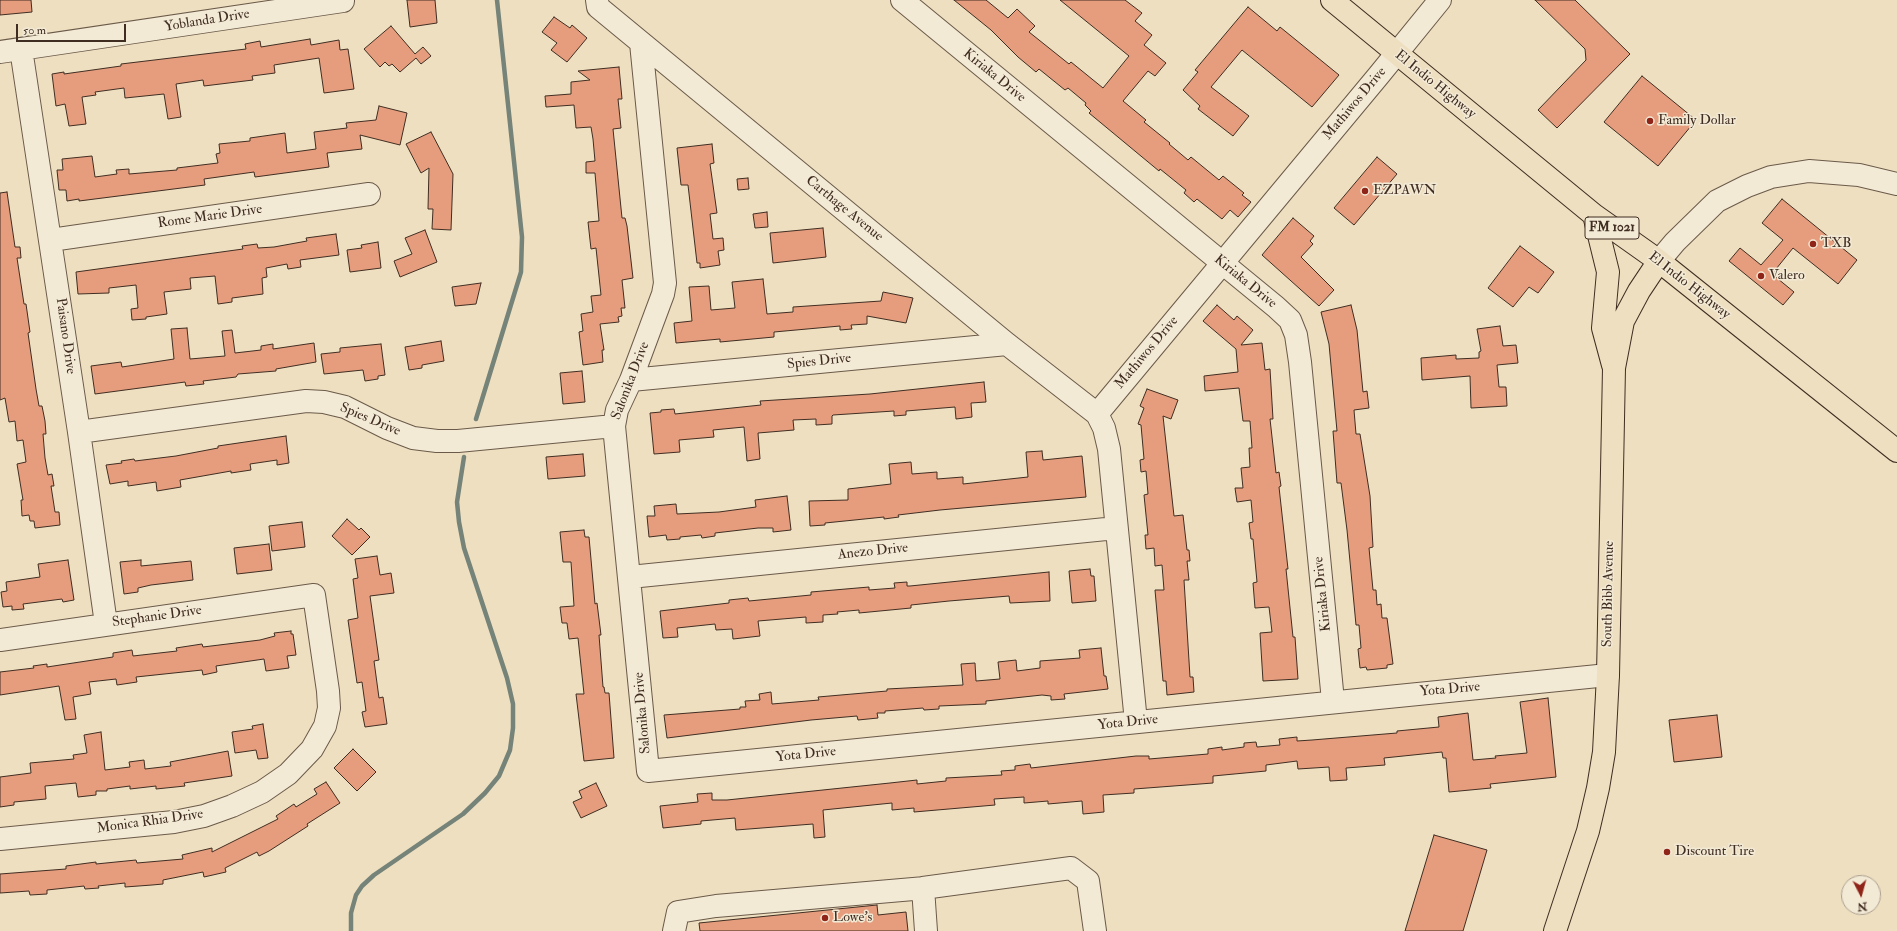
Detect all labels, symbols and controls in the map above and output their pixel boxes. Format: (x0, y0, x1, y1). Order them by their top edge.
street label: Yoblanda Drive (163, 6, 251, 36)
scale bar (18, 16, 128, 42)
text: 50 m (23, 23, 46, 38)
street label: Kiriaka Drive (959, 46, 1029, 106)
street label: El Indio Highway (1391, 47, 1479, 123)
street label: Mathiwos Drive (1320, 64, 1390, 144)
place label: Family Dollar (1658, 113, 1736, 129)
marker: Family Dollar (1645, 116, 1655, 126)
street label: Carthage Avenue (802, 173, 886, 245)
place label: EZPAWN (1373, 183, 1436, 199)
marker: EZPAWN (1360, 186, 1370, 196)
street label: Rome Marie Drive (157, 201, 263, 233)
road number: FM 1021 (1585, 217, 1639, 239)
place label: TXB (1821, 236, 1851, 252)
marker: TXB (1808, 239, 1818, 249)
street label: El Indio Highway (1645, 249, 1733, 323)
street label: Kiriaka Drive (1210, 252, 1280, 312)
place label: Valero (1769, 268, 1805, 284)
marker: Valero (1756, 271, 1766, 281)
street label: Paisano Drive (51, 297, 79, 375)
street label: Mathiwos Drive (1112, 313, 1182, 393)
street label: Salonika Drive (608, 340, 654, 422)
street label: Spies Drive (786, 350, 852, 374)
street label: Spies Drive (337, 400, 403, 440)
street label: Anezo Drive (837, 540, 909, 564)
street label: South Bibb Avenue (1600, 541, 1618, 647)
street label: Kiriaka Drive (1311, 556, 1335, 632)
street label: Stephanie Drive (111, 602, 203, 632)
street label: Salonika Drive (631, 671, 655, 755)
street label: Yota Drive (1419, 679, 1481, 701)
street label: Yota Drive (1097, 711, 1159, 735)
street label: Yota Drive (775, 743, 837, 767)
street label: Monica Rhia Drive (96, 806, 204, 838)
place label: Discount Tire (1675, 844, 1754, 860)
marker: Discount Tire (1662, 847, 1672, 857)
north arrow (1841, 875, 1881, 915)
text: N (1857, 899, 1868, 913)
place label: Lowe's (833, 910, 872, 926)
marker: Lowe's (820, 913, 830, 923)

